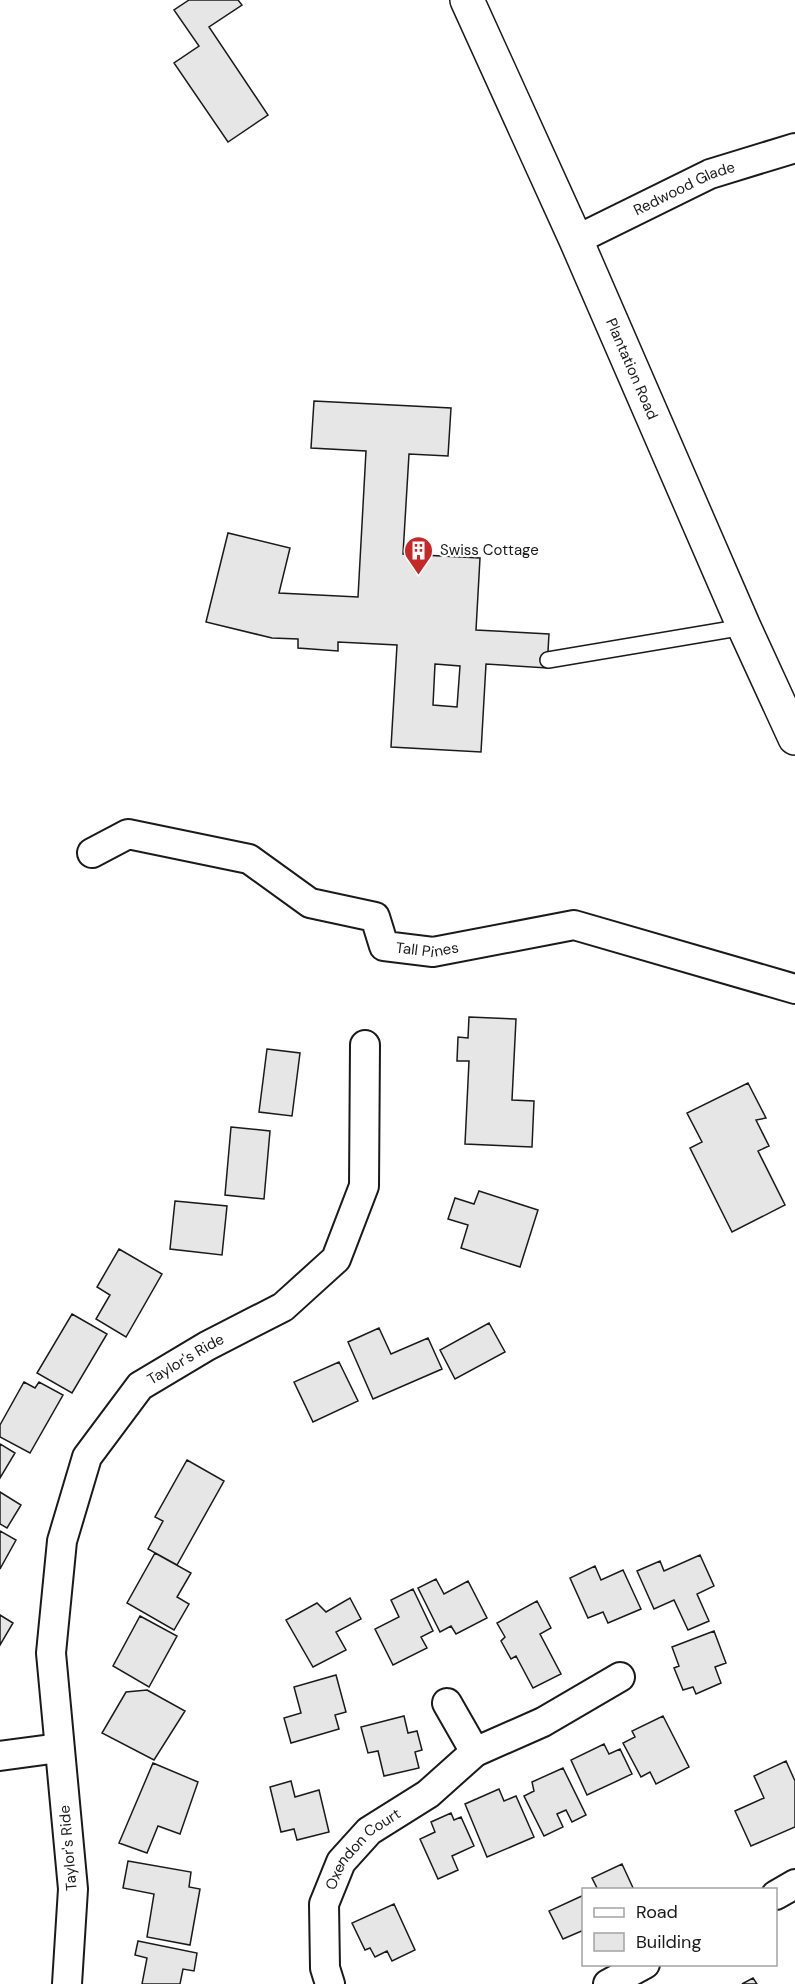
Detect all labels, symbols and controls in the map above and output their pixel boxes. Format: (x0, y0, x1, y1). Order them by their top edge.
street label: Redwood Glade (630, 157, 737, 220)
street label: Plantation Road (601, 315, 663, 423)
building icon: Swiss Cottage (403, 534, 435, 576)
place label: Swiss Cottage (440, 540, 539, 560)
street label: Tall Pines (395, 937, 460, 962)
street label: Taylor's Ride (144, 1329, 227, 1389)
street label: Taylor's Ride (54, 1804, 82, 1892)
street label: Oxendon Court (321, 1804, 404, 1893)
legend (582, 1888, 777, 1966)
text: Road (636, 1900, 678, 1924)
text: Building (636, 1930, 701, 1954)

